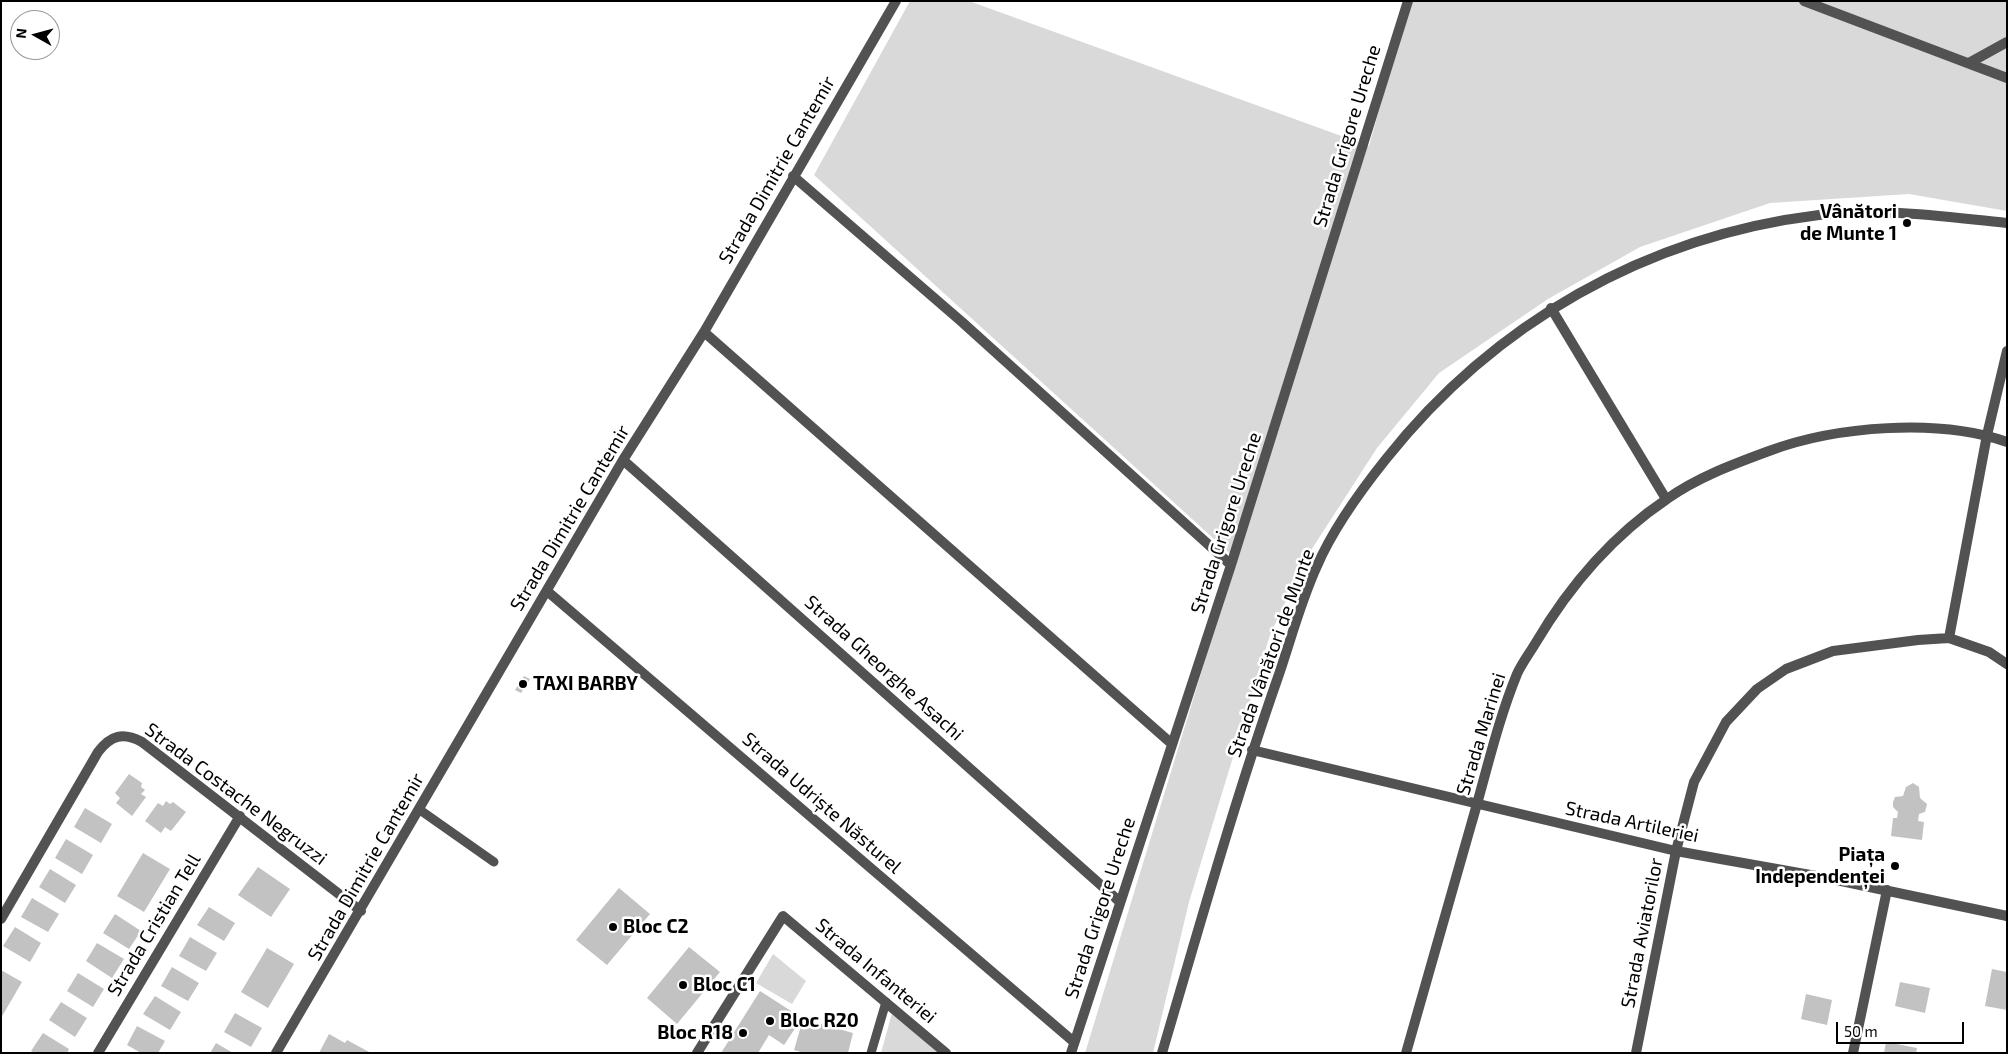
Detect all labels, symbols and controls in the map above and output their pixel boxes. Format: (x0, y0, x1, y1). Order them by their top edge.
north arrow (10, 10, 60, 60)
text: N (12, 27, 30, 39)
street label: Strada Grigore Ureche (1308, 42, 1386, 230)
street label: Strada Dimitrie Cantemir (714, 72, 840, 268)
place label: Vânători de Munte 1 (1800, 201, 1897, 245)
marker: Vânători de Munte 1 (1901, 217, 1913, 229)
street label: Strada Dimitrie Cantemir (505, 421, 635, 615)
street label: Strada Grigore Ureche (1186, 429, 1266, 617)
street label: Strada Vânători de Munte (1223, 546, 1319, 760)
street label: Strada Gheorghe Asachi (800, 591, 968, 745)
street label: Strada Marinei (1452, 670, 1510, 798)
place label: TAXI BARBY (533, 673, 638, 695)
marker: TAXI BARBY (517, 678, 529, 690)
street label: Strada Costache Negruzzi (141, 718, 331, 870)
street label: Strada Udriște Năsturel (738, 728, 906, 878)
street label: Strada Dimitrie Cantemir (303, 769, 429, 965)
street label: Strada Artileriei (1563, 797, 1701, 847)
street label: Strada Grigore Ureche (1060, 814, 1140, 1002)
place label: Piața Independenței (1755, 844, 1885, 888)
street label: Strada Cristian Tell (102, 850, 206, 1000)
street label: Strada Aviatorilor (1616, 856, 1668, 1010)
marker: Piața Independenței (1889, 860, 1901, 872)
street label: Strada Infanteriei (811, 914, 941, 1028)
place label: Bloc C2 (623, 916, 689, 938)
marker: Bloc C2 (607, 921, 619, 933)
place label: Bloc C1 (693, 974, 756, 996)
marker: Bloc C1 (677, 979, 689, 991)
place label: Bloc R20 (780, 1010, 859, 1032)
scale bar (1838, 1012, 1966, 1044)
marker: Bloc R20 (764, 1015, 776, 1027)
place label: Bloc R18 (657, 1022, 733, 1044)
text: 50 m (1844, 1022, 1878, 1040)
marker: Bloc R18 (737, 1027, 749, 1039)

